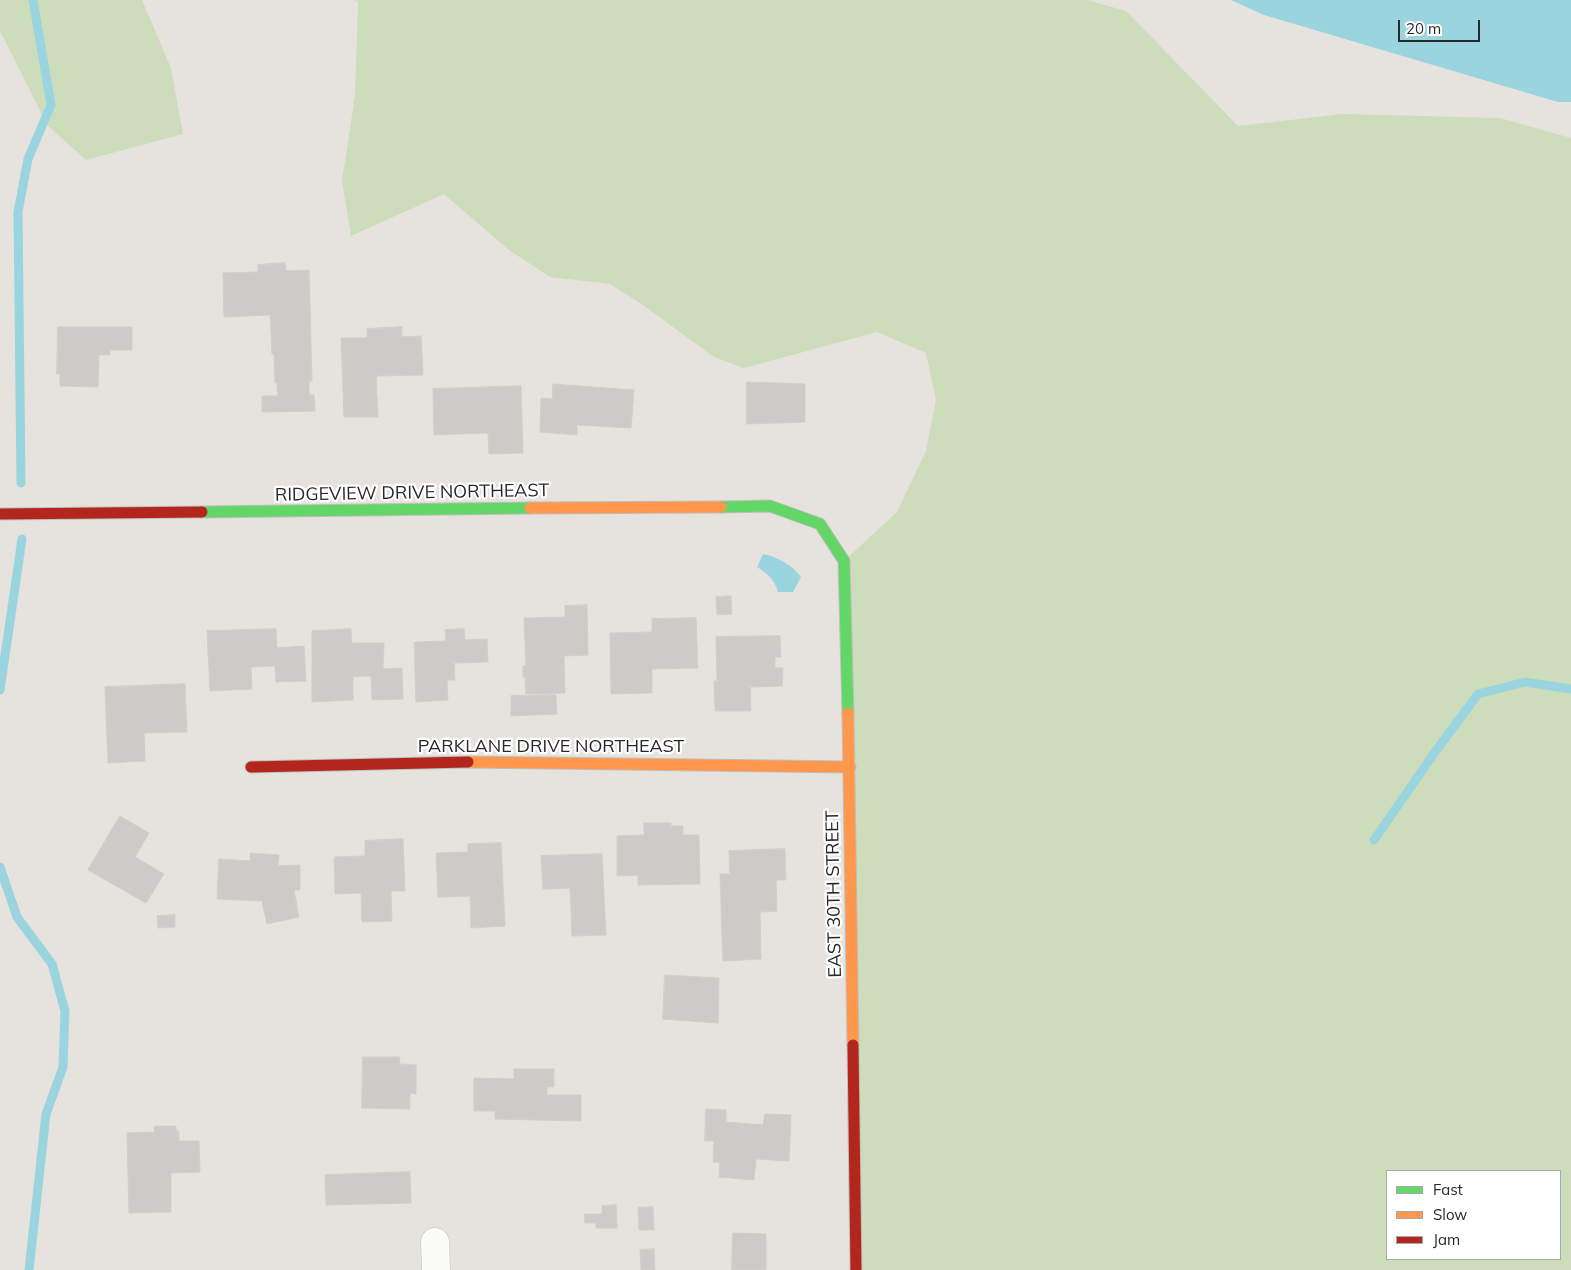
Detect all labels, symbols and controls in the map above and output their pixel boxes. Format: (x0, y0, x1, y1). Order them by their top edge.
scale bar (1401, 10, 1484, 42)
text: 20 m (1406, 19, 1441, 38)
street label: RIDGEVIEW DRIVE NORTHEAST (275, 480, 549, 506)
street label: PARKLANE DRIVE NORTHEAST (418, 736, 684, 758)
street label: EAST 30TH STREET (822, 810, 846, 978)
legend (1386, 1170, 1561, 1260)
text: Fast (1433, 1180, 1463, 1199)
text: Slow (1433, 1205, 1467, 1224)
text: Jam (1433, 1230, 1460, 1249)

